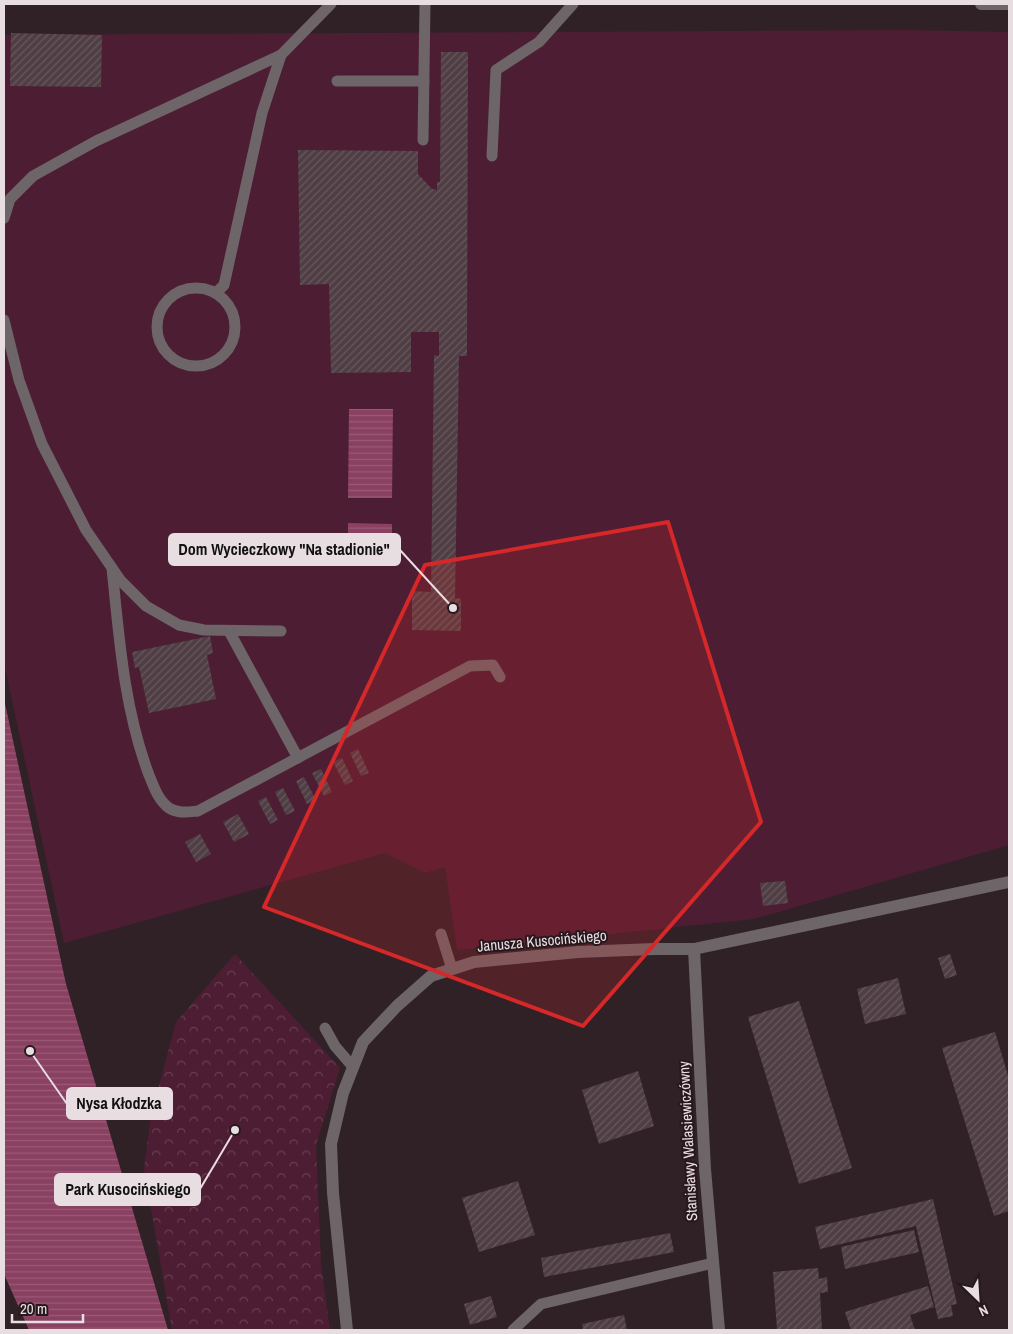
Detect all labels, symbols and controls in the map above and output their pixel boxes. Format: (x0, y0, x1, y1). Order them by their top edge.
callout: Dom Wycieczkowy "Na stadionie" (169, 534, 400, 565)
text: Dom Wycieczkowy "Na stadionie" (178, 538, 390, 560)
street label: Janusza Kusocińskiego (476, 924, 608, 957)
street label: Stanisławy Walasiewiczówny (673, 1060, 702, 1222)
callout: Nysa Kłodzka (67, 1088, 172, 1119)
text: Nysa Kłodzka (76, 1092, 162, 1114)
callout: Park Kusocińskiego (55, 1174, 200, 1205)
text: Park Kusocińskiego (65, 1178, 191, 1200)
north arrow (953, 1274, 1003, 1324)
scale bar (12, 1292, 84, 1324)
text: 20 m (20, 1298, 47, 1319)
text: N (976, 1301, 991, 1321)

